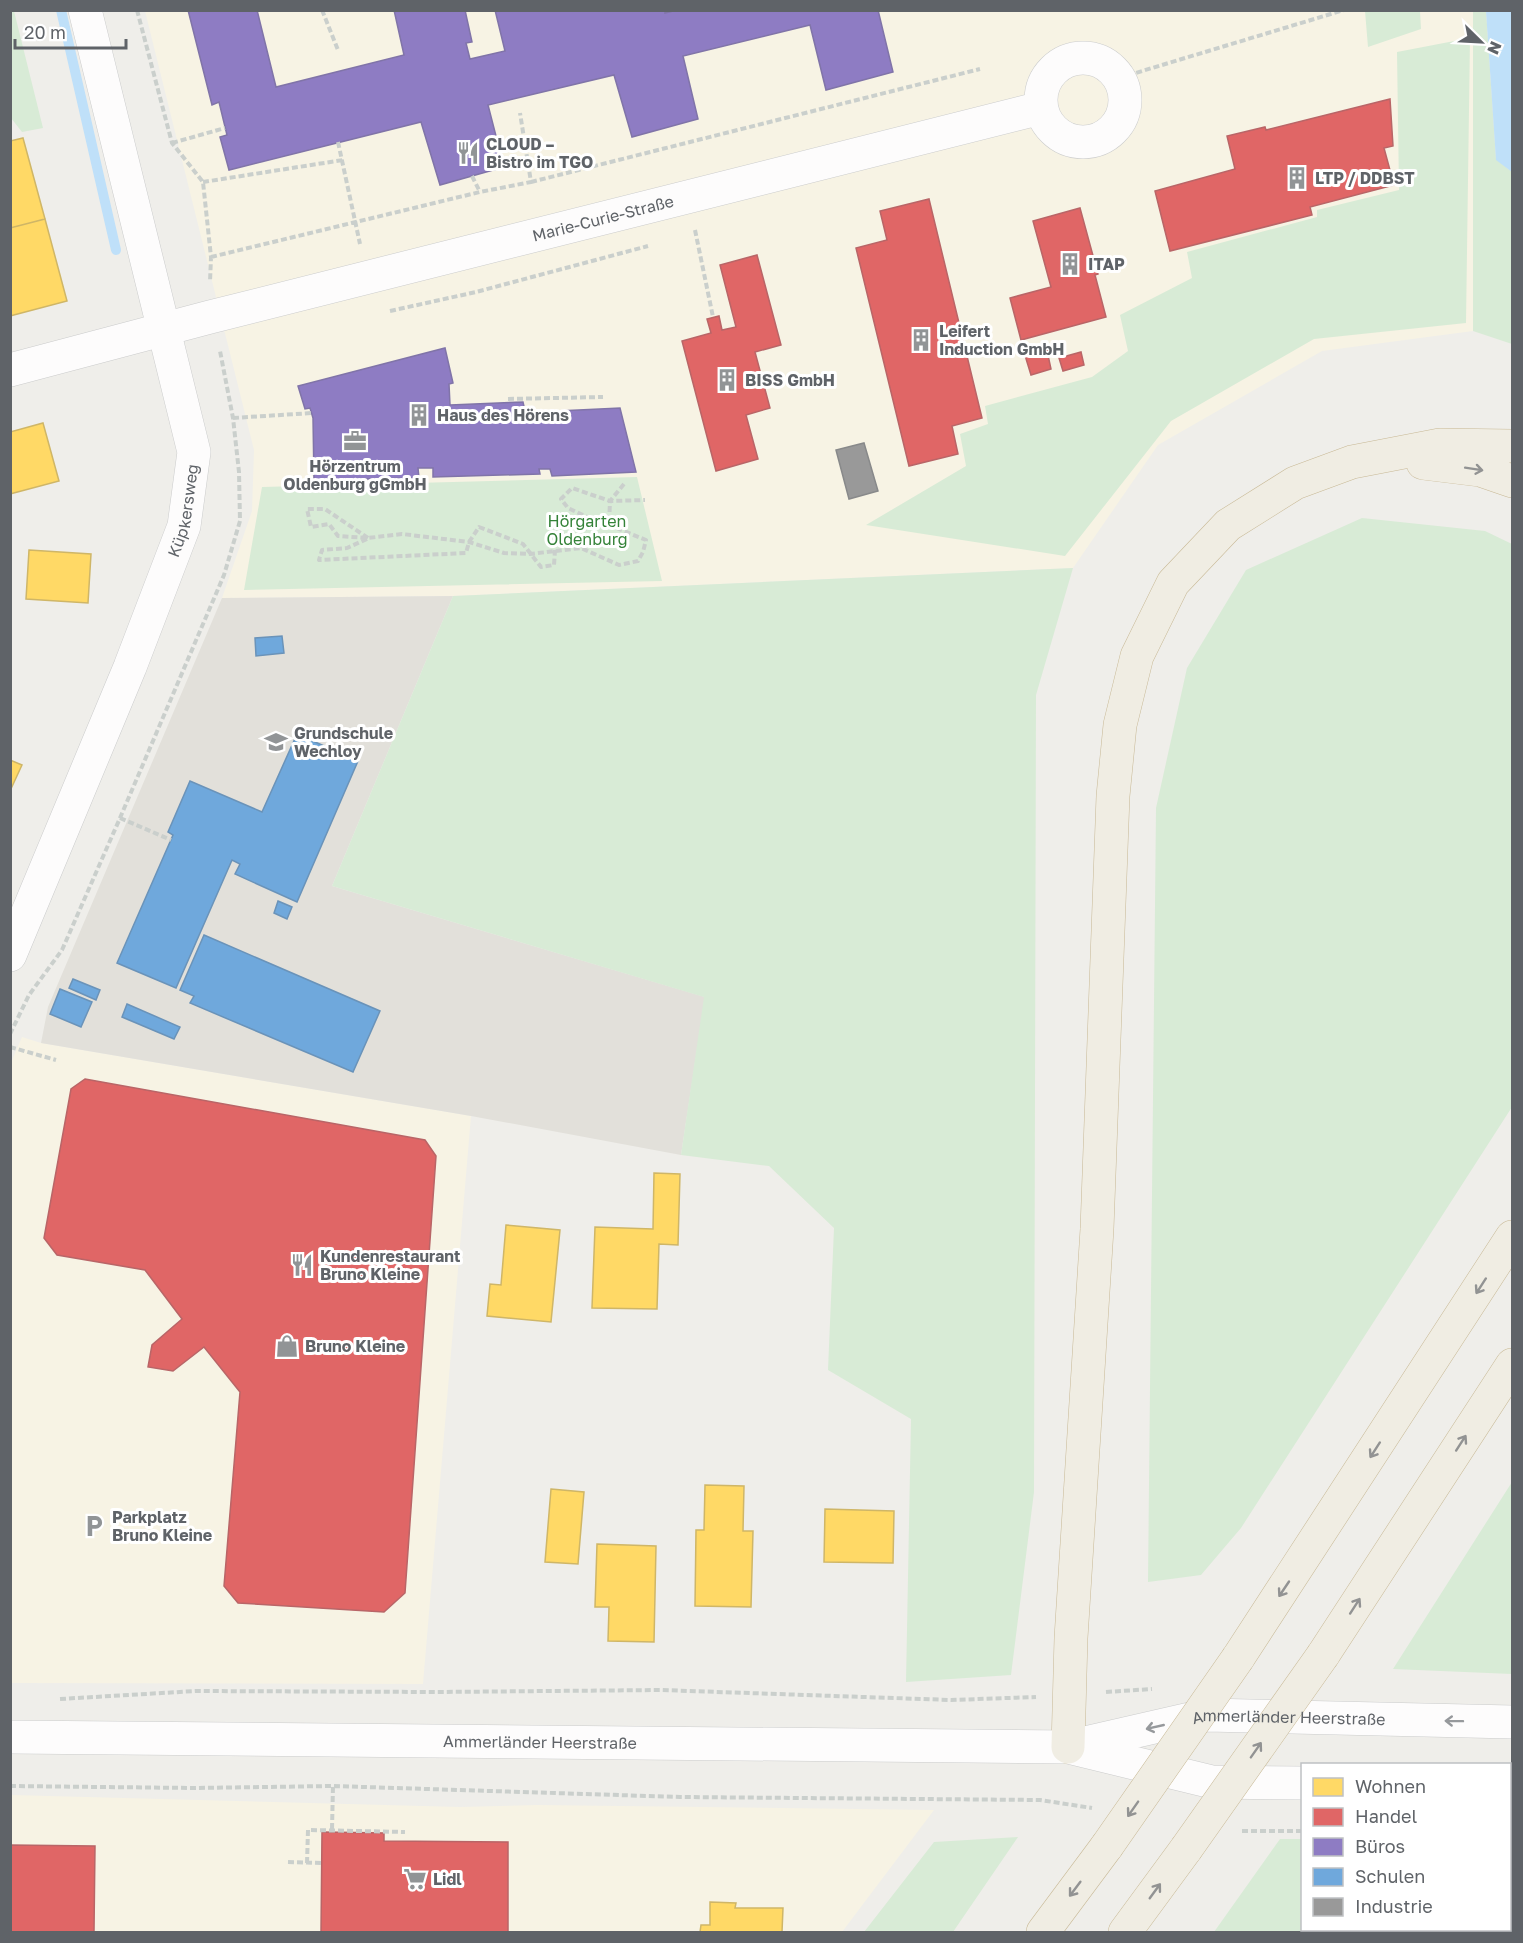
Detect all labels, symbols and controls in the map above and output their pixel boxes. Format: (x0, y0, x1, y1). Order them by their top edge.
scale bar (15, 12, 126, 50)
north arrow (1451, 12, 1511, 72)
text: 20 m (24, 21, 66, 43)
text: N (1483, 38, 1506, 58)
place label: CLOUD – Bistro im TGO (486, 134, 593, 172)
restaurant icon: CLOUD – Bistro im TGO (455, 140, 481, 166)
building icon: LTP / DDBST (1284, 165, 1310, 191)
place label: LTP / DDBST (1315, 168, 1415, 188)
street label: Marie-Curie-Straße (530, 191, 676, 246)
building icon: ITAP (1057, 251, 1083, 277)
place label: ITAP (1088, 254, 1125, 274)
place label: Leifert Induction GmbH (939, 321, 1065, 359)
building icon: Leifert Induction GmbH (908, 327, 934, 353)
building icon: BISS GmbH (714, 367, 740, 393)
place label: BISS GmbH (745, 370, 835, 390)
building icon: Haus des Hörens (406, 402, 432, 428)
place label: Haus des Hörens (437, 405, 569, 425)
office icon: Hörzentrum Oldenburg gGmbH (342, 428, 368, 454)
place label: Hörzentrum Oldenburg gGmbH (283, 456, 427, 494)
street label: Küpkersweg (163, 463, 202, 560)
one-way arrow (1463, 464, 1483, 475)
park label: Hörgarten Oldenburg (546, 511, 628, 549)
place label: Grundschule Wechloy (294, 723, 393, 761)
school or university icon: Grundschule Wechloy (263, 729, 289, 755)
place label: Kundenrestaurant Bruno Kleine (320, 1246, 460, 1284)
restaurant icon: Kundenrestaurant Bruno Kleine (289, 1252, 315, 1278)
one-way arrow (1474, 1277, 1486, 1294)
shop icon: Bruno Kleine (274, 1333, 300, 1359)
place label: Bruno Kleine (305, 1336, 405, 1356)
one-way arrow (1456, 1435, 1468, 1452)
one-way arrow (1368, 1441, 1380, 1458)
place label: Parkplatz Bruno Kleine (112, 1507, 212, 1545)
parking icon: Parkplatz Bruno Kleine (81, 1513, 107, 1539)
one-way arrow (1278, 1580, 1290, 1596)
one-way arrow (1349, 1598, 1361, 1615)
street label: Ammerländer Heerstraße (1190, 1705, 1386, 1729)
one-way arrow (1445, 1715, 1465, 1727)
one-way arrow (1146, 1722, 1166, 1733)
street label: Ammerländer Heerstraße (443, 1731, 637, 1753)
one-way arrow (1250, 1742, 1262, 1759)
legend (1301, 1763, 1511, 1931)
text: Wohnen (1355, 1775, 1426, 1797)
one-way arrow (1127, 1800, 1139, 1817)
text: Handel (1355, 1805, 1417, 1827)
text: Büros (1355, 1835, 1405, 1857)
text: Schulen (1355, 1865, 1425, 1887)
supermarket icon: Lidl (402, 1866, 428, 1892)
place label: Lidl (433, 1869, 462, 1889)
one-way arrow (1069, 1881, 1081, 1897)
one-way arrow (1149, 1883, 1161, 1899)
text: Industrie (1355, 1895, 1433, 1917)

